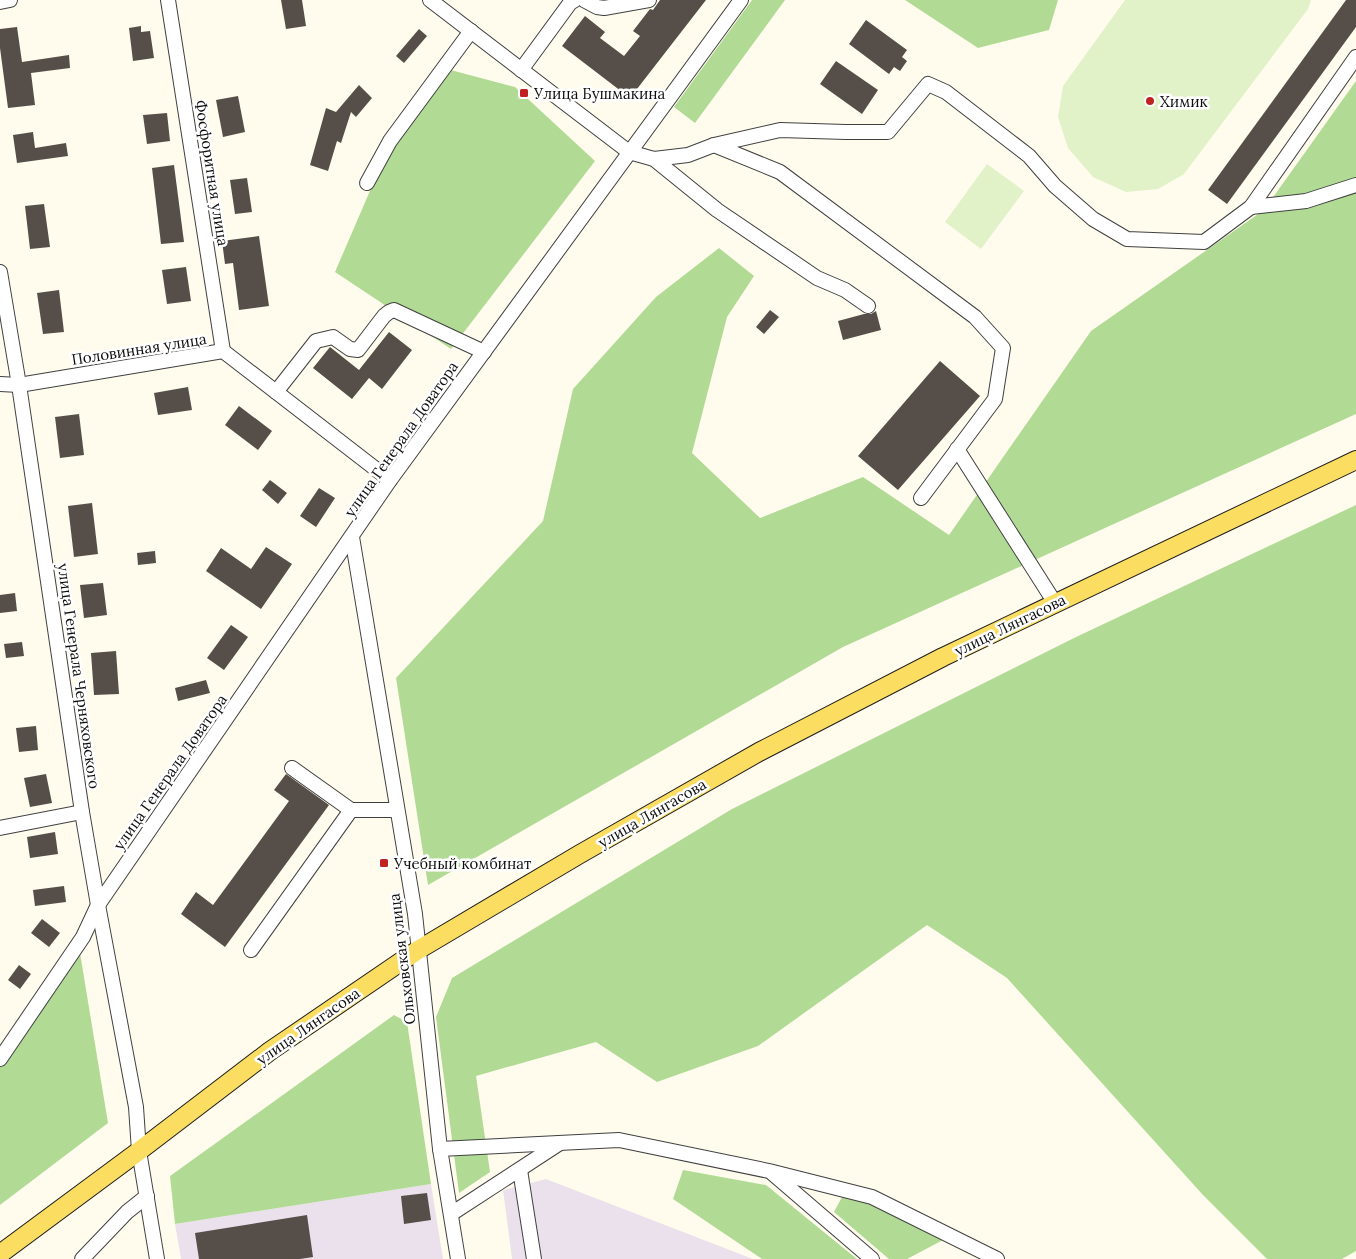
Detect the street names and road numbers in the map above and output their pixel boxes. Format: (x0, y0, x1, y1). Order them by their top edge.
street label: Фосфоритная улица (191, 99, 233, 248)
street label: Половинная улица (70, 329, 208, 369)
street label: улица Генерала Доватора (340, 357, 462, 521)
street label: улица Генерала Черняховского (54, 562, 104, 790)
street label: улица Лянгасова (951, 590, 1069, 660)
street label: улица Генерала Доватора (109, 690, 231, 854)
street label: улица Лянгасова (595, 774, 710, 852)
street label: Ольховская улица (384, 892, 419, 1026)
street label: улица Лянгасова (253, 983, 363, 1069)

